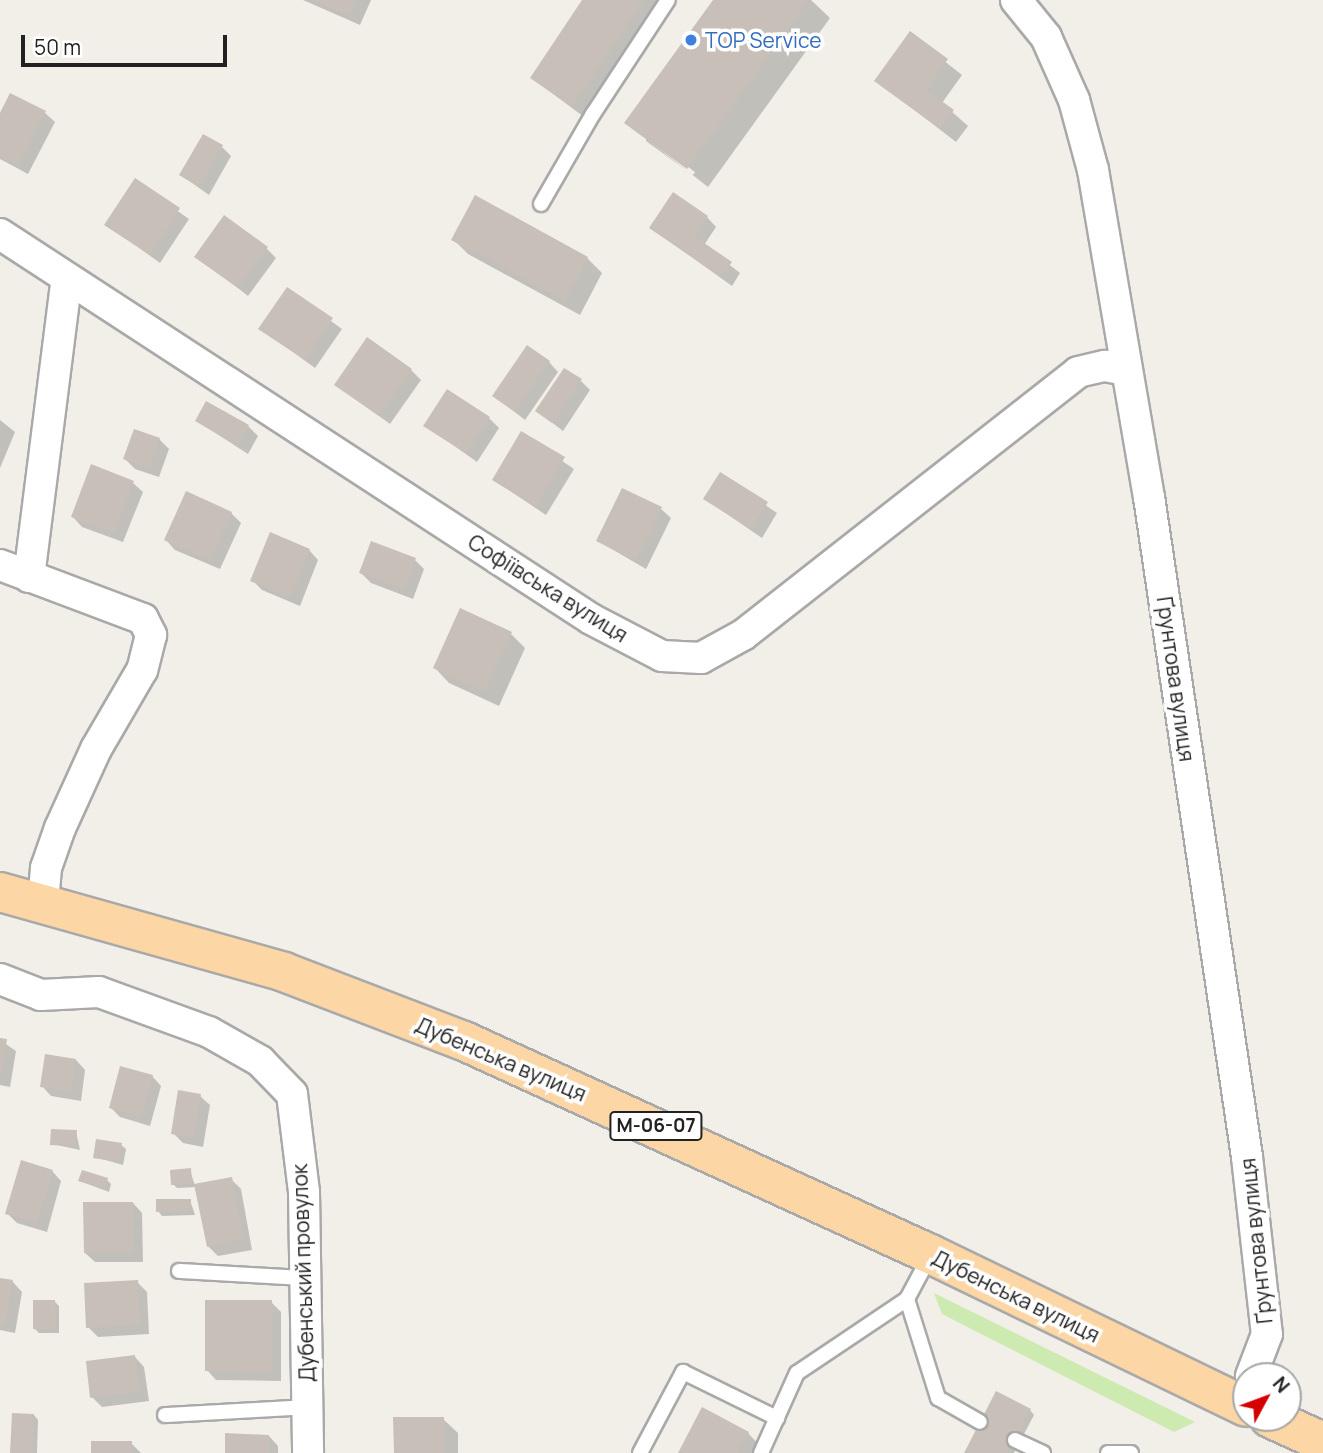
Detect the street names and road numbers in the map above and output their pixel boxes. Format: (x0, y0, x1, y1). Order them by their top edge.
street label: Софіївська вулиця (464, 529, 632, 647)
street label: Ґрунтова вулиця (1152, 595, 1200, 763)
street label: Дубенська вулиця (412, 1012, 590, 1106)
road number: М-06-07 (609, 1110, 703, 1142)
street label: Ґрунтова вулиця (1235, 1157, 1277, 1325)
street label: Дубенський провулок (287, 1163, 319, 1383)
street label: Дубенська вулиця (928, 1245, 1104, 1347)

